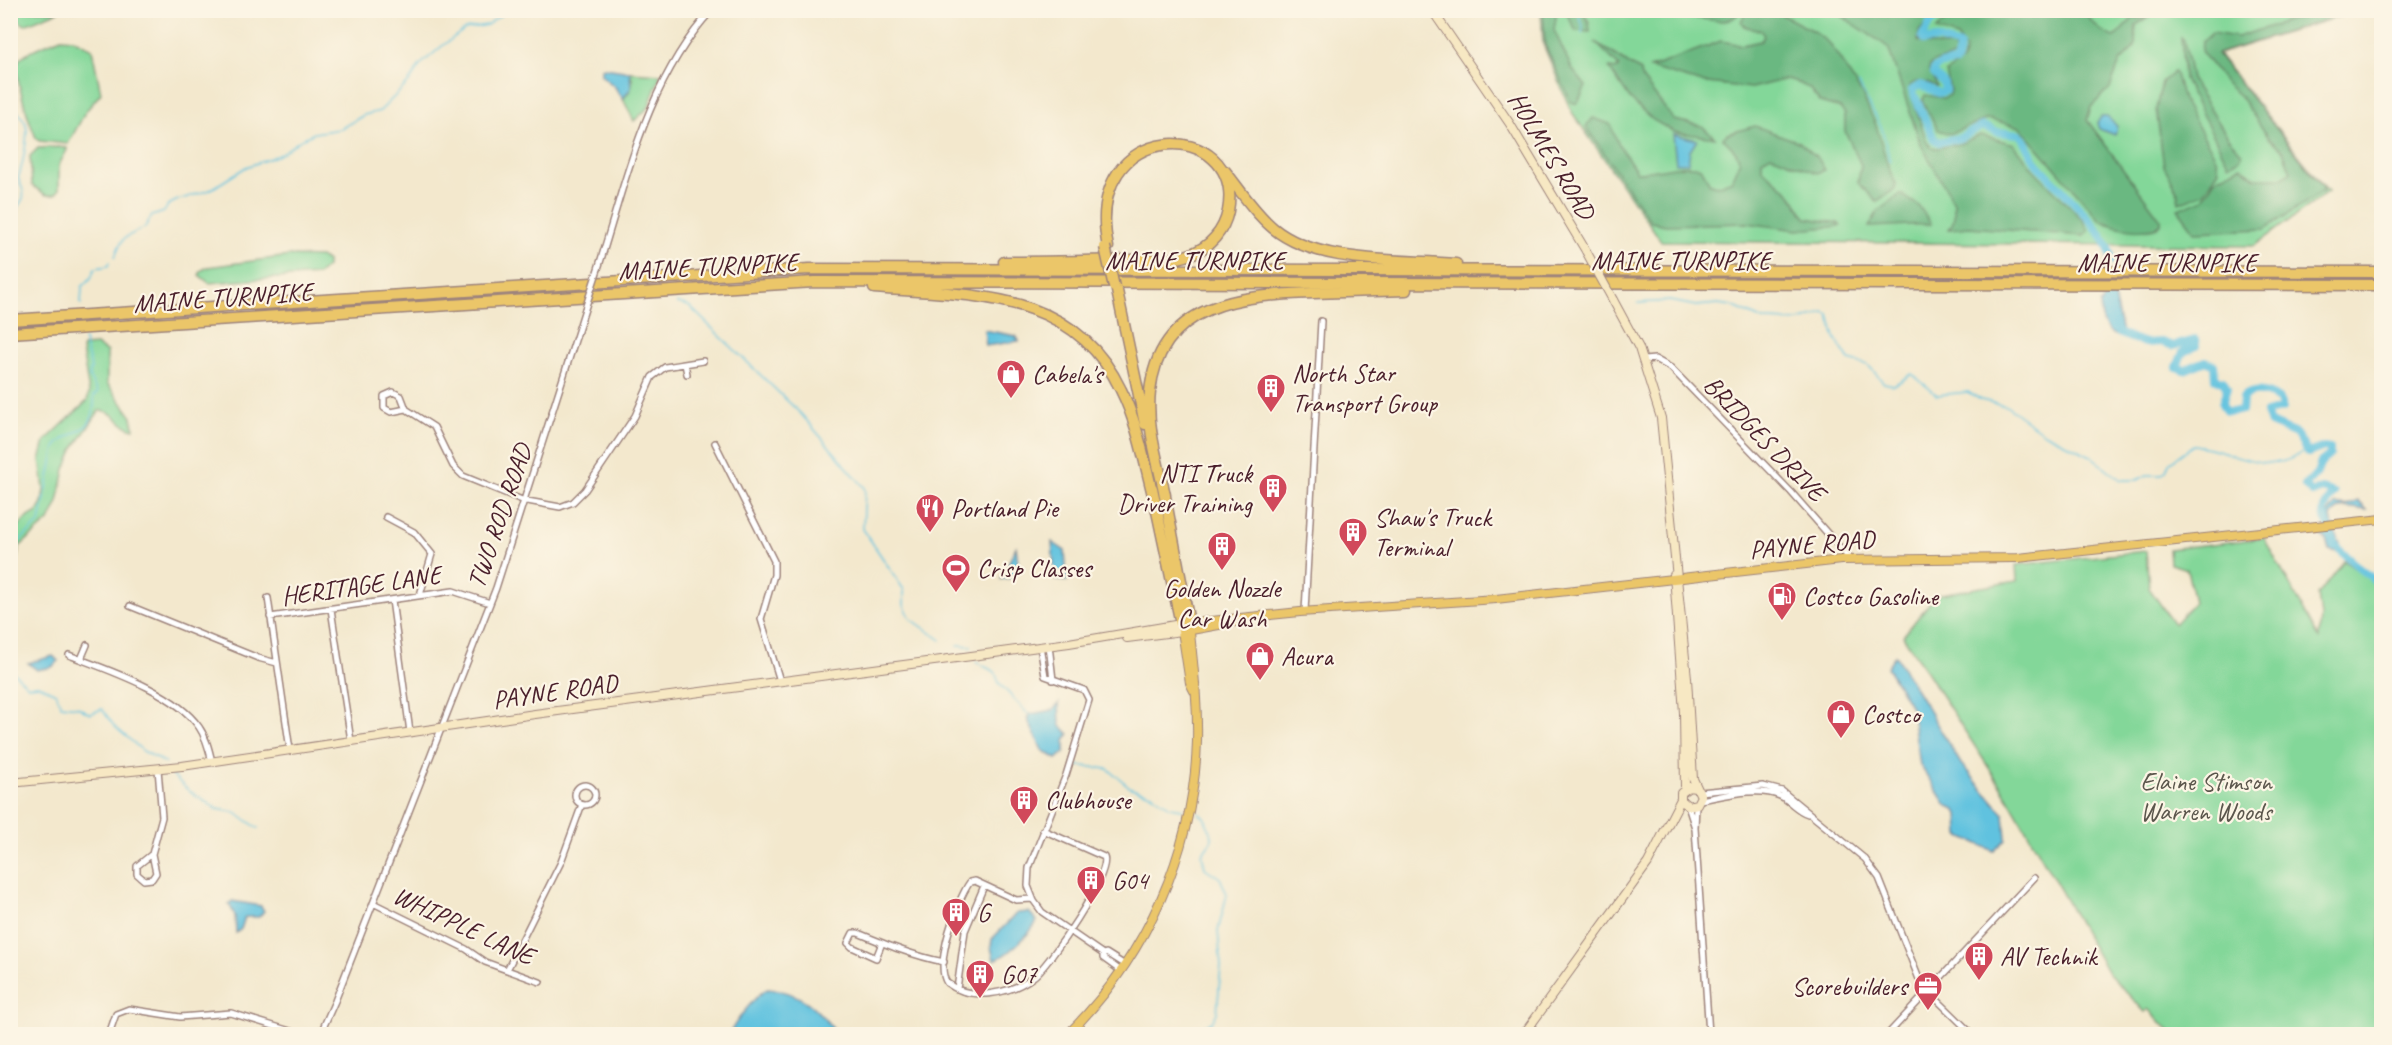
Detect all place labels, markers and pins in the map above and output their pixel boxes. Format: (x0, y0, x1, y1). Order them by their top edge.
place label: North Star Transport Group (1292, 357, 1439, 420)
shop icon: Cabela's (995, 358, 1027, 400)
place label: Cabela's (1032, 358, 1104, 391)
building icon: North Star Transport Group (1255, 372, 1287, 414)
place label: NTI Truck Driver Training (1117, 457, 1254, 520)
building icon: NTI Truck Driver Training (1257, 472, 1289, 514)
restaurant icon: Portland Pie (914, 492, 946, 534)
place label: Portland Pie (951, 492, 1060, 525)
place label: Shaw's Truck Terminal (1374, 501, 1494, 564)
building icon: Shaw's Truck Terminal (1337, 516, 1369, 558)
building icon: Golden Nozzle Car Wash (1206, 530, 1238, 572)
sports icon: Crisp Classes (940, 552, 972, 594)
place label: Crisp Classes (977, 552, 1093, 585)
place label: Golden Nozzle Car Wash (1164, 572, 1283, 635)
fuel station icon: Costco Gasoline (1766, 580, 1798, 622)
place label: Costco Gasoline (1803, 580, 1939, 613)
shop icon: Acura (1244, 640, 1276, 682)
place label: Acura (1281, 640, 1334, 673)
shop icon: Costco (1825, 698, 1857, 740)
place label: Costco (1862, 698, 1923, 731)
building icon: Clubhouse (1008, 784, 1040, 826)
place label: Clubhouse (1045, 784, 1133, 817)
building icon: G04 (1075, 864, 1107, 906)
place label: G04 (1112, 864, 1150, 897)
building icon: G (940, 896, 972, 938)
place label: G (977, 896, 993, 929)
building icon: AV Technik (1963, 940, 1995, 982)
place label: AV Technik (2000, 940, 2099, 973)
building icon: G07 (964, 958, 996, 1000)
place label: G07 (1001, 958, 1038, 991)
place label: Scorebuilders (1792, 970, 1909, 1003)
office icon: Scorebuilders (1912, 970, 1944, 1012)

